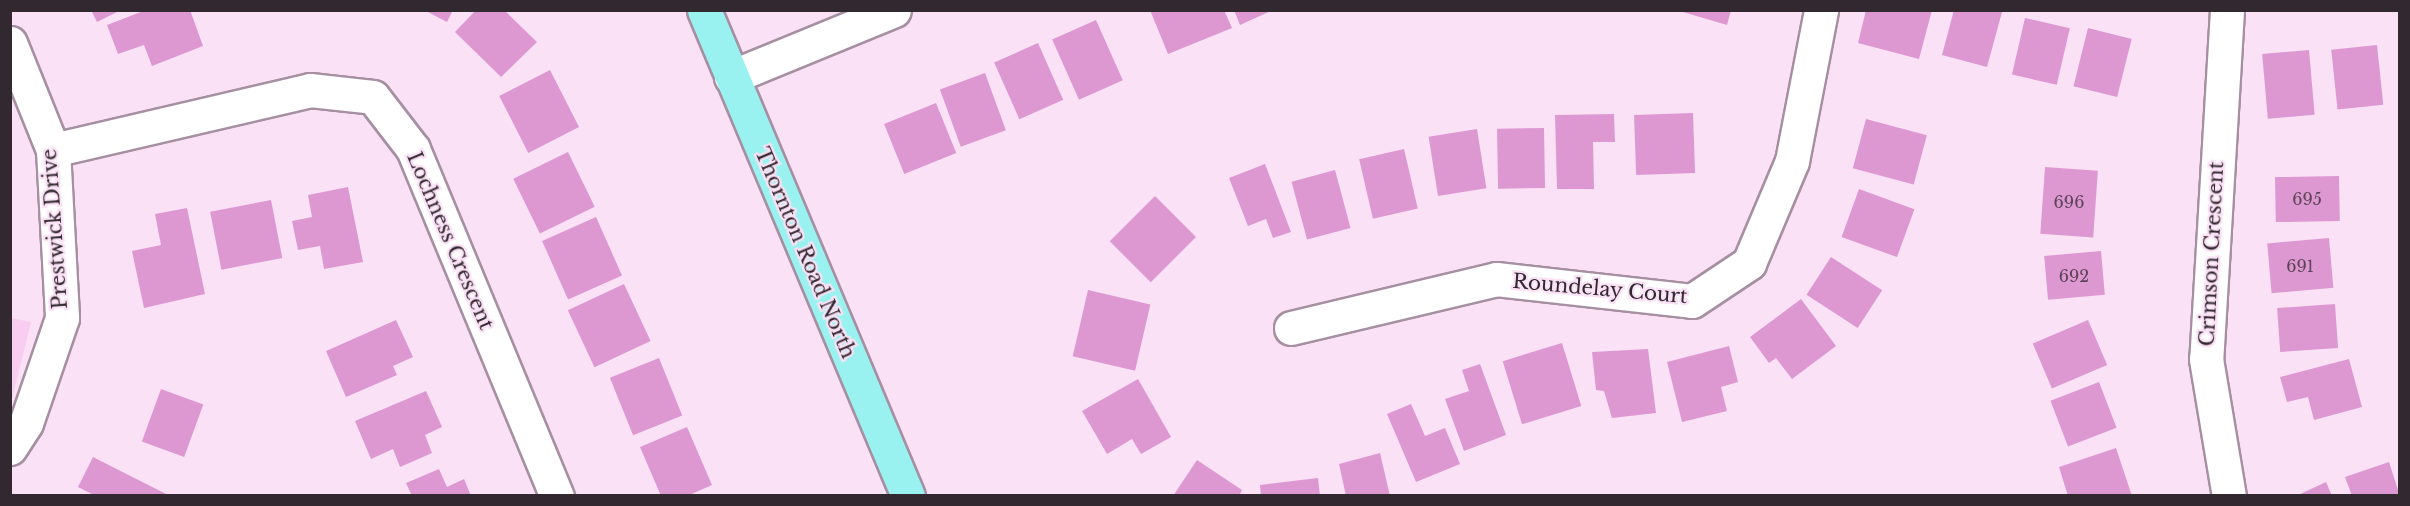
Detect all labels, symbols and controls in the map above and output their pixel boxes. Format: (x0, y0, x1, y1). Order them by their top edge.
street label: Thornton Road North (750, 144, 860, 362)
street label: Prestwick Drive (37, 148, 73, 310)
street label: Lochness Crescent (402, 149, 498, 333)
street label: Crimson Crescent (2195, 161, 2229, 347)
house number: 695 (2292, 189, 2322, 209)
house number: 696 (2054, 192, 2084, 212)
house number: 691 (2286, 256, 2314, 276)
house number: 692 (2059, 266, 2089, 286)
street label: Roundelay Court (1511, 269, 1689, 309)

